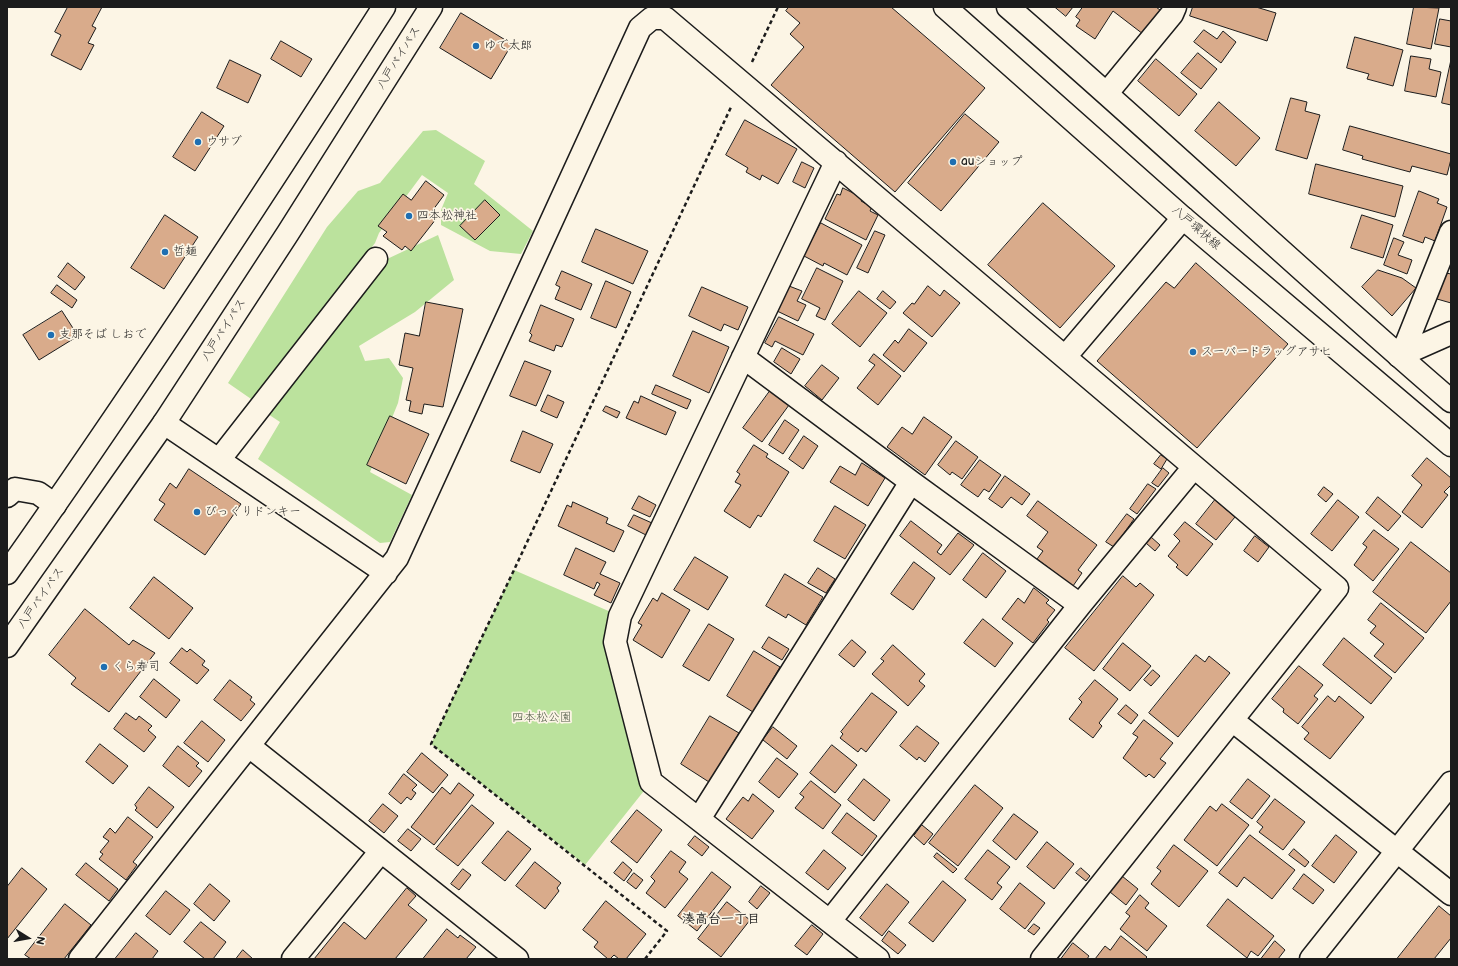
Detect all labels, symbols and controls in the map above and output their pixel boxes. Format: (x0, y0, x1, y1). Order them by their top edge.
street label: 八戸バイパス (374, 24, 424, 92)
place label: ゆで太郎 (484, 39, 532, 53)
marker: ゆで太郎 (471, 41, 481, 51)
place label: ウサブ (206, 135, 242, 149)
marker: ウサブ (193, 137, 203, 147)
place label: auショップ (961, 155, 1022, 169)
marker: auショップ (948, 157, 958, 167)
street label: 八戸環状線 (1169, 203, 1223, 253)
place label: 四本松神社 (417, 209, 477, 223)
marker: 四本松神社 (404, 211, 414, 221)
place label: 哲麺 (173, 245, 197, 259)
marker: 哲麺 (160, 247, 170, 257)
street label: 八戸バイパス (198, 296, 250, 364)
place label: 支那そば しおで (59, 328, 146, 342)
marker: 支那そば しおで (46, 330, 56, 340)
place label: スーパードラッグアサヒ (1201, 345, 1333, 359)
marker: スーパードラッグアサヒ (1188, 347, 1198, 357)
place label: びっくりドンキー (205, 505, 301, 519)
marker: びっくりドンキー (192, 507, 202, 517)
street label: 八戸バイパス (14, 564, 68, 632)
place label: くら寿司 (112, 660, 160, 674)
marker: くら寿司 (99, 662, 109, 672)
park label: 四本松公園 (512, 711, 572, 725)
district label: 湊高台一丁目 (682, 912, 760, 928)
north arrow (8, 918, 48, 958)
text: N (33, 935, 47, 946)

